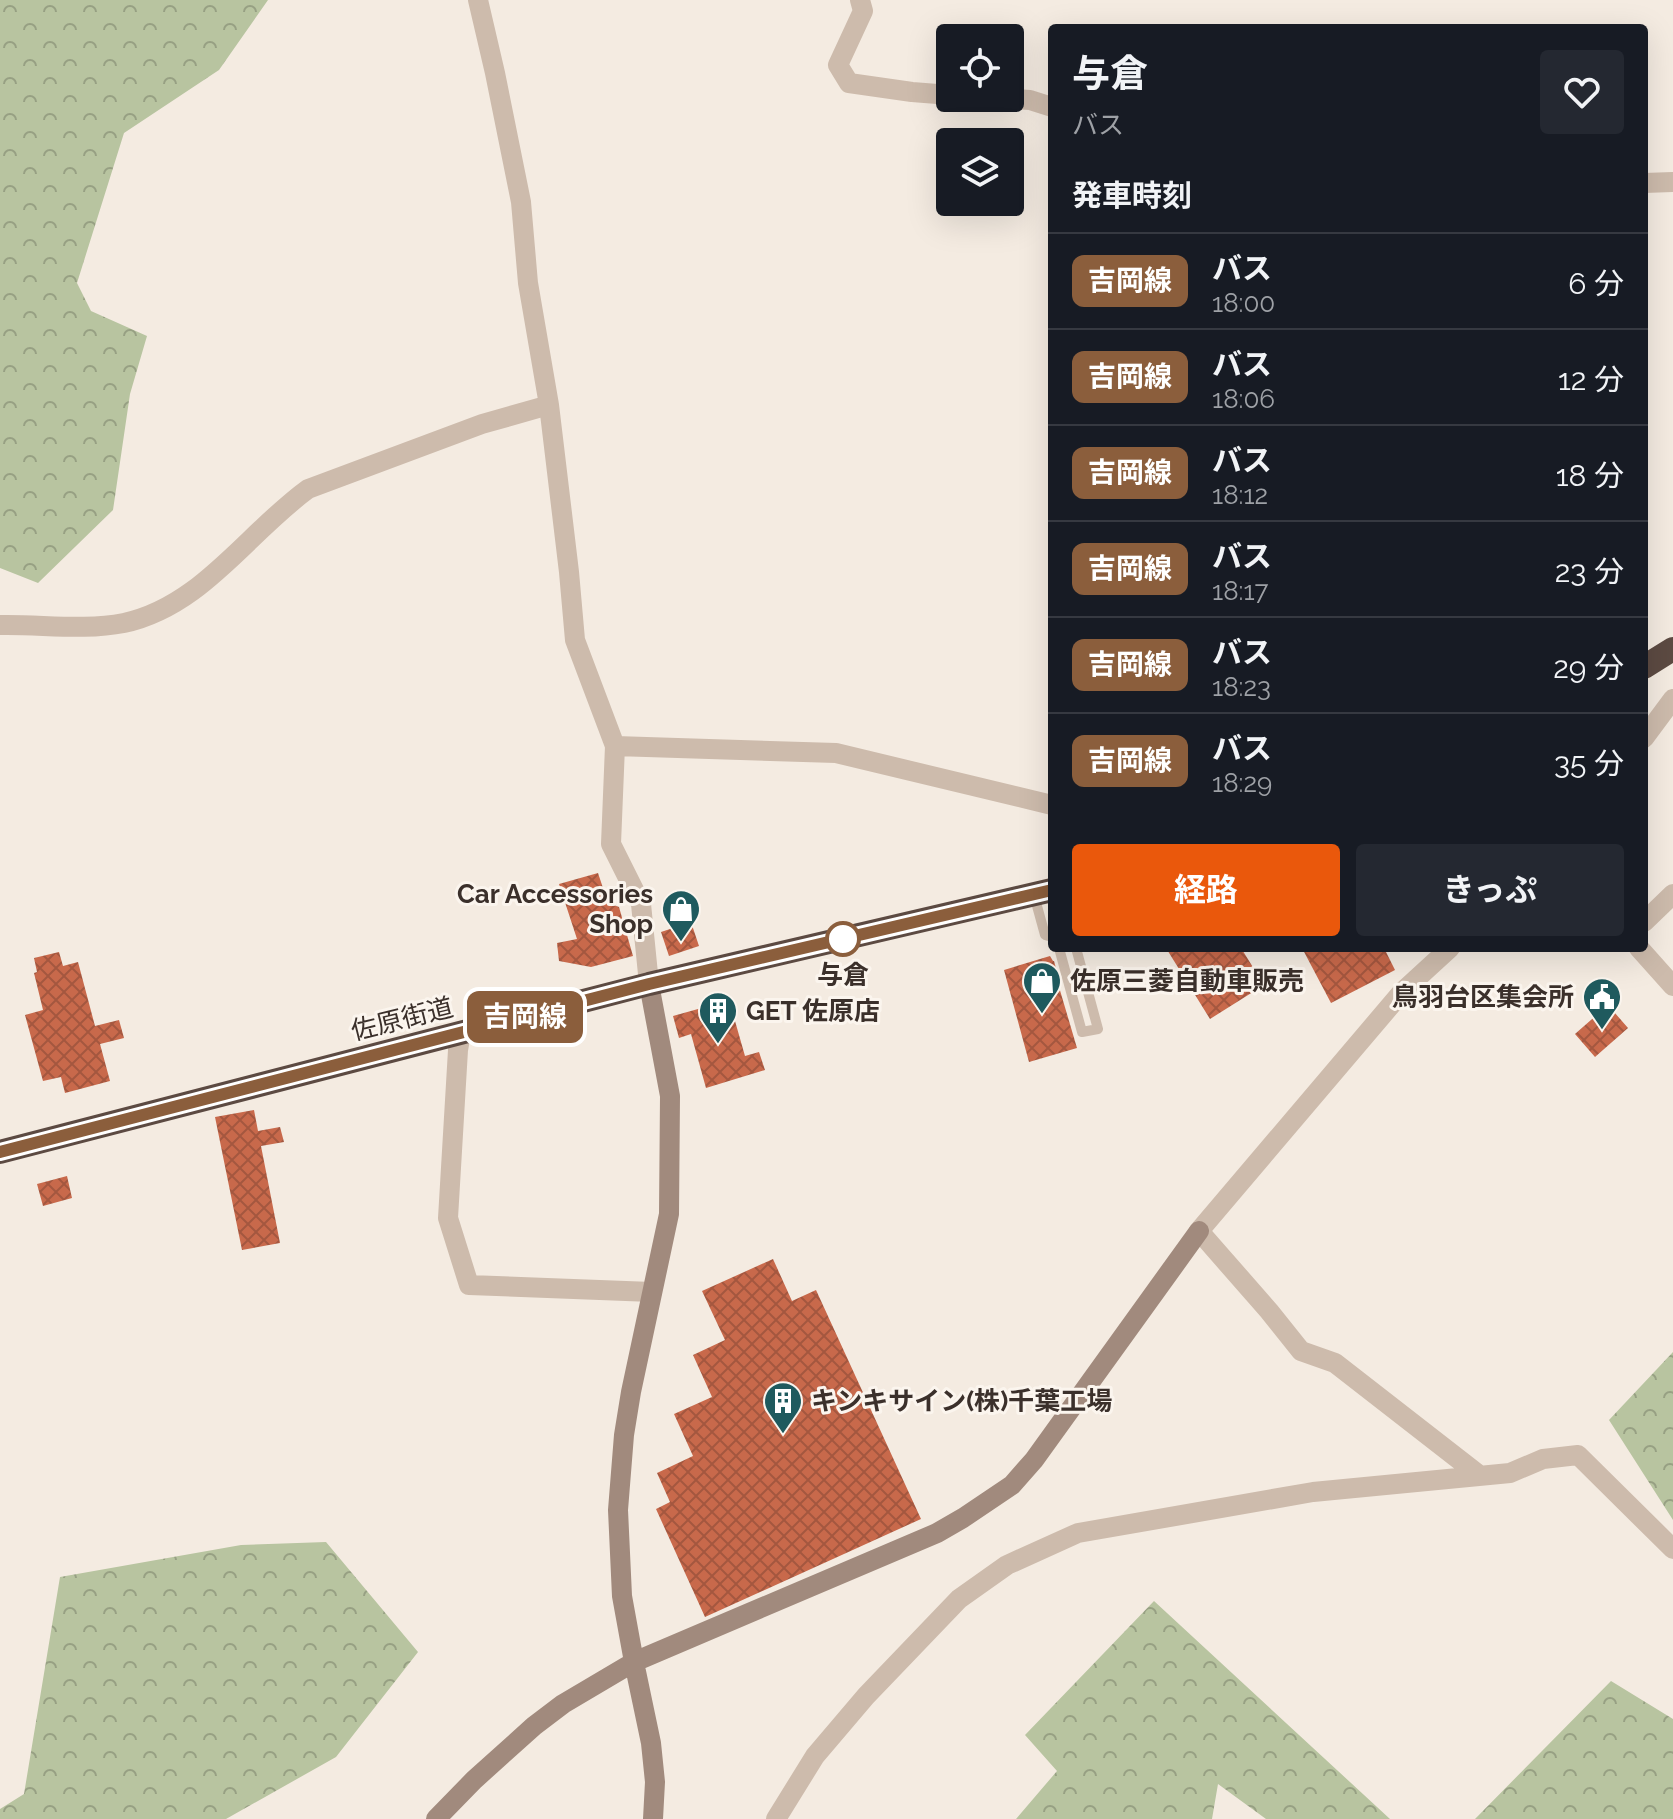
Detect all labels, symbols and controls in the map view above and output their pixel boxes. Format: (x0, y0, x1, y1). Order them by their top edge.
map controls (936, 24, 1024, 216)
button: locate (936, 24, 1024, 112)
button: heart (1540, 50, 1624, 134)
text: 与倉 (1072, 51, 1148, 96)
text: バス (1072, 110, 1124, 140)
button: layers (936, 128, 1024, 216)
text: 発車時刻 (1072, 178, 1192, 213)
text: バス (1212, 251, 1272, 286)
text: 吉岡線 (1088, 264, 1172, 297)
text: 6 分 (1568, 266, 1624, 301)
text: 18:00 (1212, 288, 1275, 318)
text: バス (1212, 347, 1272, 382)
text: 吉岡線 (1088, 360, 1172, 393)
text: 12 分 (1558, 362, 1624, 397)
text: 18:06 (1212, 384, 1275, 414)
text: バス (1212, 443, 1272, 478)
text: 吉岡線 (1088, 456, 1172, 489)
text: 18 分 (1556, 458, 1624, 493)
text: 18:12 (1212, 480, 1268, 510)
text: バス (1212, 539, 1272, 574)
text: 吉岡線 (1088, 552, 1172, 585)
text: 23 分 (1555, 554, 1624, 589)
text: 18:17 (1212, 576, 1268, 606)
text: バス (1212, 635, 1272, 670)
text: 吉岡線 (1088, 648, 1172, 681)
text: 29 分 (1553, 650, 1624, 685)
text: 18:23 (1212, 672, 1271, 702)
text: バス (1212, 731, 1272, 766)
text: 吉岡線 (1088, 744, 1172, 777)
text: 35 分 (1554, 746, 1624, 781)
text: 18:29 (1212, 768, 1272, 798)
button: 経路 (1072, 844, 1340, 936)
button: きっぷ (1356, 844, 1624, 936)
place label: Car Accessories Shop (457, 879, 653, 939)
shop icon: Car Accessories Shop (660, 888, 702, 943)
marker: 与倉 (826, 922, 860, 956)
place label: 与倉 (817, 960, 869, 990)
shop icon: 佐原三菱自動車販売 (1021, 960, 1063, 1015)
place label: 佐原三菱自動車販売 (1070, 966, 1304, 996)
public building icon: 鳥羽台区集会所 (1581, 976, 1623, 1031)
place label: 鳥羽台区集会所 (1392, 982, 1574, 1012)
building icon: GET 佐原店 (697, 990, 739, 1045)
line badge: 吉岡線 (479, 991, 571, 1043)
street label: 佐原街道 (348, 992, 456, 1046)
place label: GET 佐原店 (746, 996, 880, 1026)
text: 吉岡線 (483, 1000, 567, 1033)
building icon: キンキサイン(株)千葉工場 (762, 1380, 804, 1435)
place label: キンキサイン(株)千葉工場 (811, 1386, 1112, 1416)

